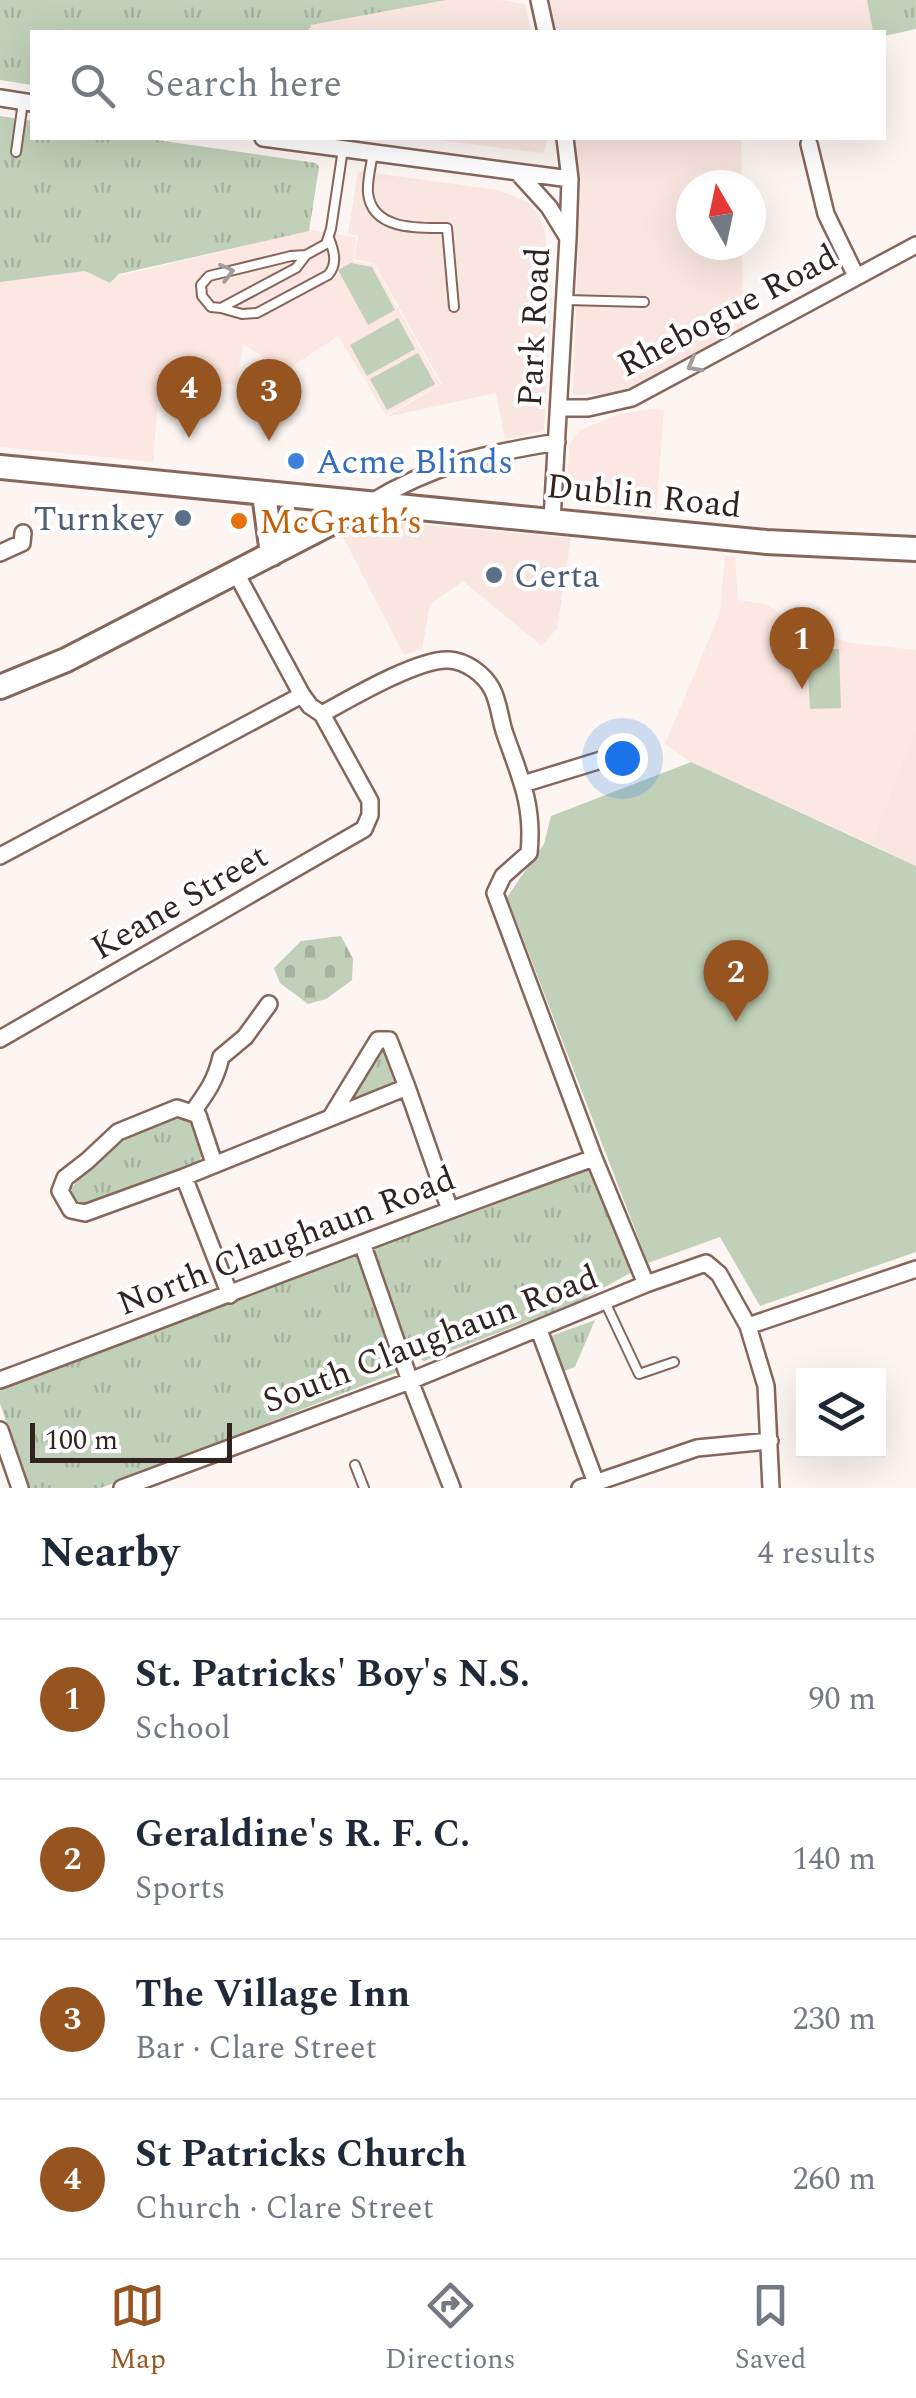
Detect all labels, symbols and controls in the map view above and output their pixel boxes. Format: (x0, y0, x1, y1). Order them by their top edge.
search box (30, 30, 886, 140)
text: Search here (145, 56, 342, 114)
icon: search (65, 58, 120, 113)
north arrow (676, 170, 766, 260)
street label: Rhebogue Road (608, 231, 847, 392)
street label: Park Road (504, 246, 565, 408)
one-way arrow (218, 263, 235, 284)
one-way arrow (686, 352, 704, 372)
pin: 4 (156, 356, 222, 438)
pin: 3 (236, 358, 302, 441)
place label: Acme Blinds (316, 436, 513, 489)
marker: Acme Blinds (285, 450, 307, 472)
street label: Dublin Road (544, 460, 744, 533)
place label: Turnkey (33, 493, 164, 546)
place label: McGrath’s (259, 496, 422, 549)
marker: Turnkey (172, 507, 194, 529)
marker: McGrath’s (228, 510, 250, 532)
place label: Certa (514, 550, 600, 603)
marker: Certa (483, 564, 505, 586)
pin: 1 (770, 606, 834, 689)
your location (597, 733, 648, 784)
street label: Keane Street (81, 830, 278, 974)
pin: 2 (704, 940, 768, 1022)
street label: North Claughaun Road (110, 1152, 463, 1330)
street label: South Claughaun Road (255, 1251, 606, 1428)
map controls (796, 1368, 886, 1458)
button: layers (796, 1368, 886, 1458)
scale bar (30, 1418, 232, 1462)
text: 100 m (45, 1419, 118, 1462)
text: Nearby (40, 1522, 179, 1585)
text: 4 results (757, 1529, 876, 1578)
text: St. Patricks' Boy's N.S. (135, 1646, 530, 1704)
text: 1 (64, 1675, 81, 1724)
text: 90 m (808, 1675, 876, 1724)
text: School (135, 1704, 231, 1753)
text: Geraldine's R. F. C. (135, 1806, 470, 1864)
text: 2 (64, 1835, 81, 1884)
text: 140 m (792, 1835, 876, 1884)
text: Sports (135, 1864, 225, 1913)
text: The Village Inn (135, 1966, 410, 2024)
text: 3 (64, 1995, 81, 2044)
text: 230 m (792, 1995, 876, 2044)
text: Bar · Clare Street (135, 2024, 377, 2073)
text: St Patricks Church (135, 2126, 467, 2184)
text: 4 (64, 2155, 81, 2204)
text: 260 m (792, 2155, 876, 2204)
text: Church · Clare Street (135, 2184, 434, 2233)
tab: Map (110, 2278, 166, 2381)
tab: Directions (385, 2278, 516, 2381)
tab: Saved (735, 2278, 806, 2381)

